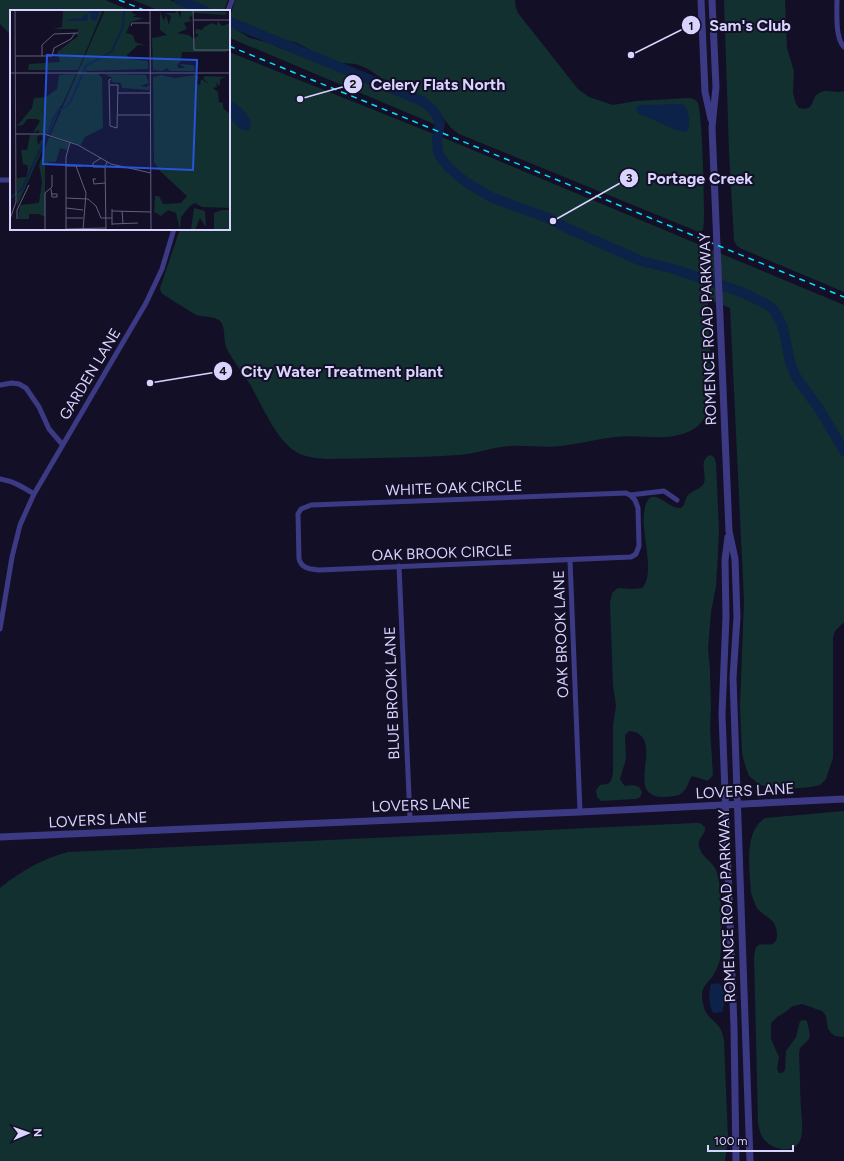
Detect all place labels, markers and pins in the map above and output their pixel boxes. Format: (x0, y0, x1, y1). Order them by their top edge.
callout: Sam's Club (681, 11, 799, 39)
callout: Celery Flats North (343, 70, 513, 98)
callout: Portage Creek (619, 164, 761, 192)
callout: City Water Treatment plant (213, 357, 451, 385)

